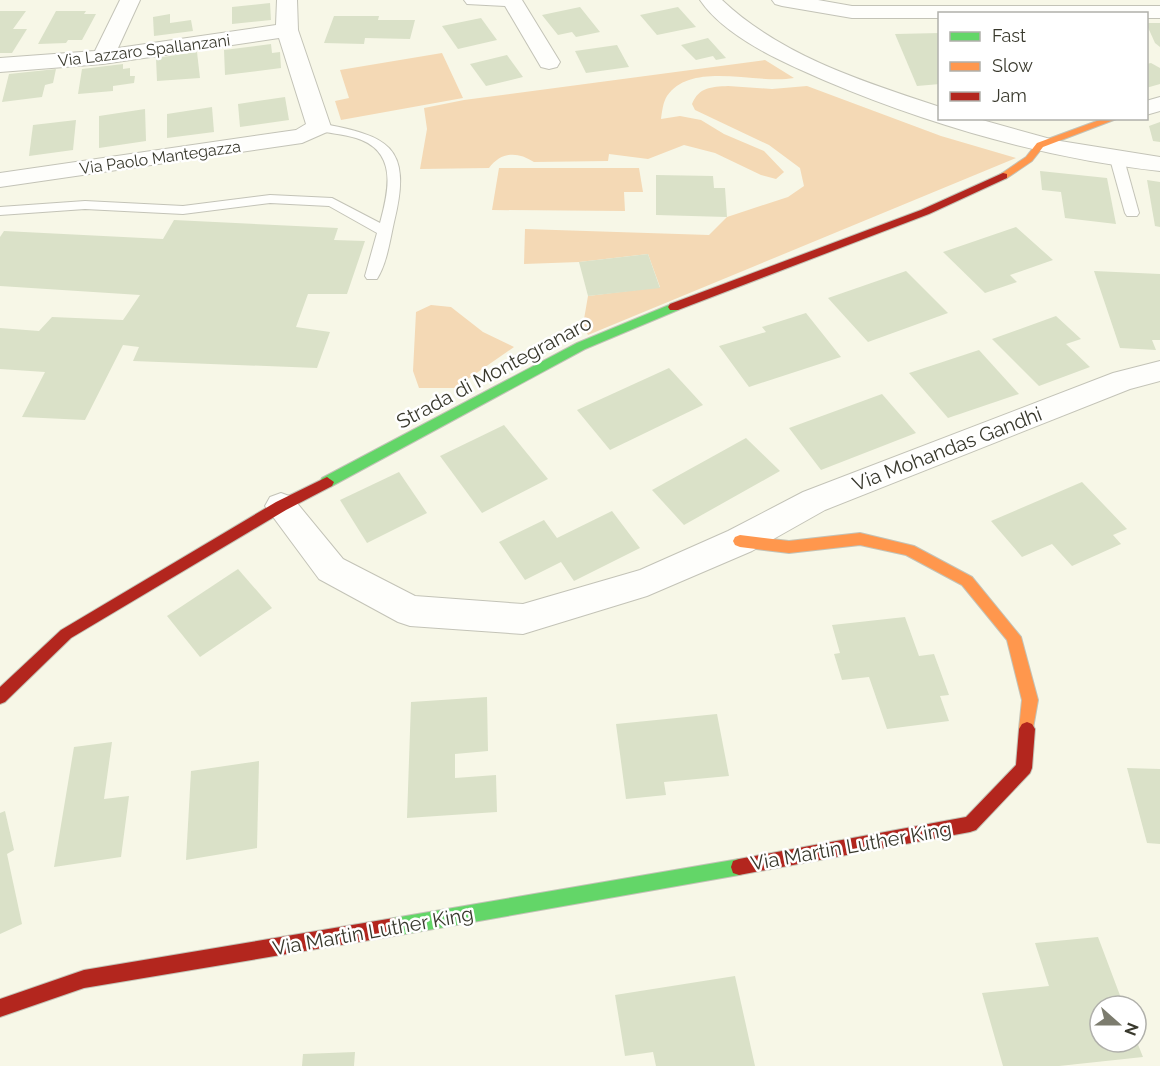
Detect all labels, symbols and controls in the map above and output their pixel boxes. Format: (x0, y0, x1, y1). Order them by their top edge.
legend (938, 12, 1148, 120)
text: Fast (992, 25, 1026, 46)
street label: Via Lazzaro Spallanzani (57, 31, 231, 70)
text: Slow (992, 55, 1033, 76)
text: Jam (992, 85, 1027, 106)
street label: Via Paolo Mantegazza (78, 137, 242, 178)
street label: Strada di Montegranaro (392, 310, 596, 434)
street label: Via Mohandas Gandhi (849, 402, 1045, 496)
street label: Via Martin Luther King (749, 817, 953, 875)
street label: Via Martin Luther King (271, 902, 475, 960)
north arrow (1088, 994, 1148, 1054)
text: N (1120, 1020, 1143, 1038)

